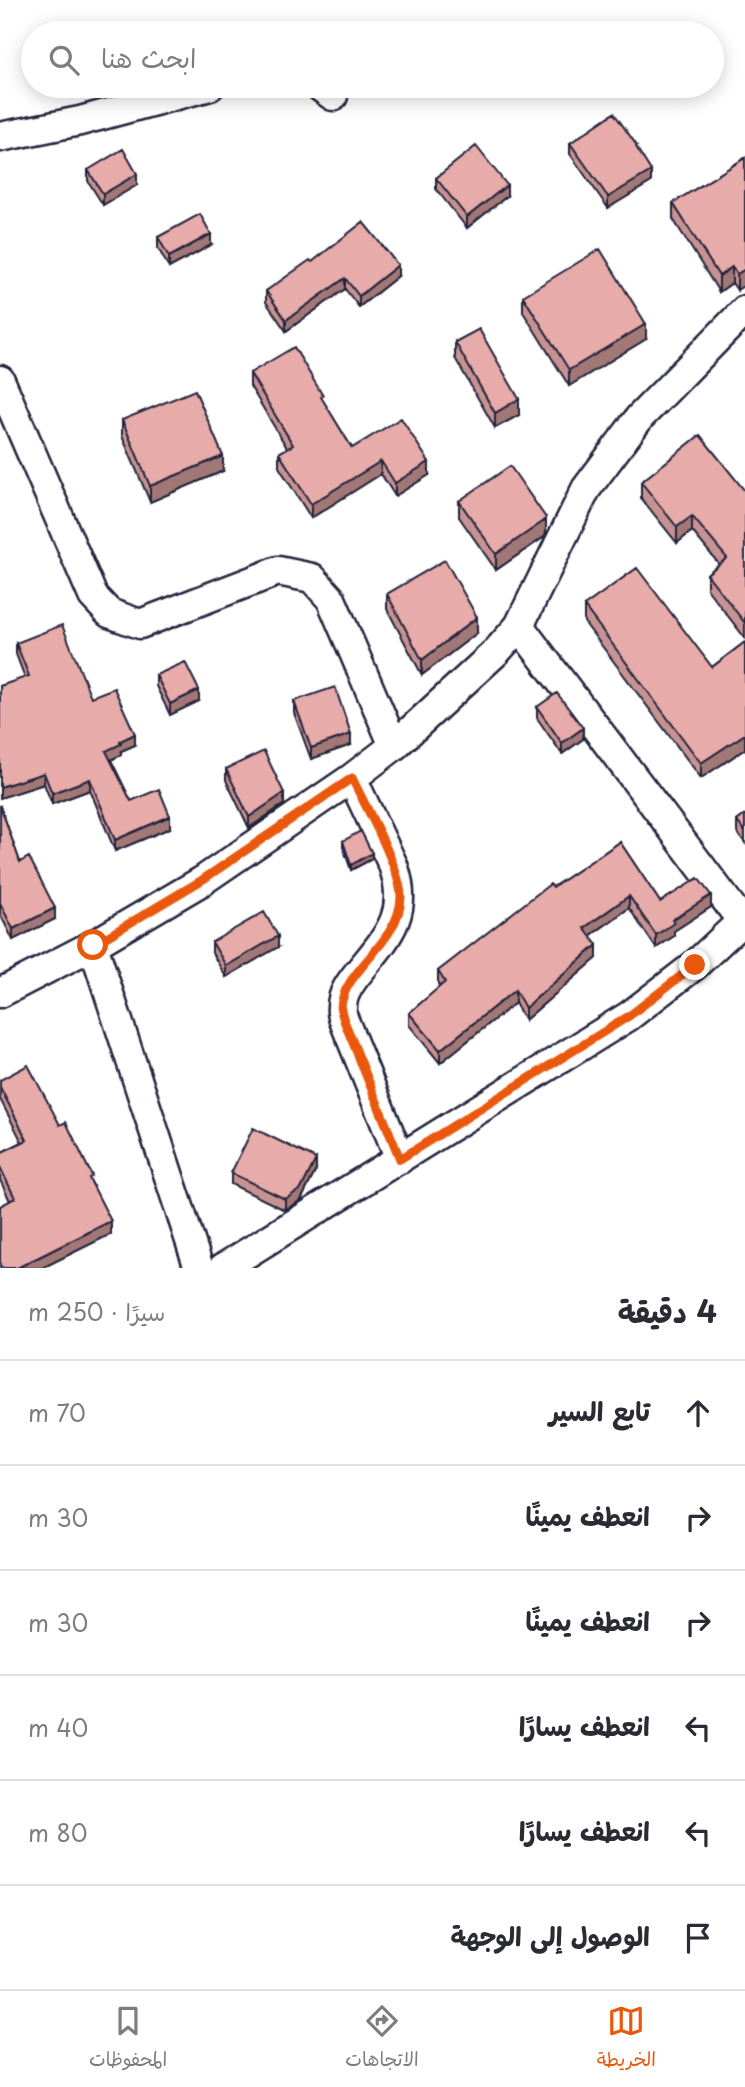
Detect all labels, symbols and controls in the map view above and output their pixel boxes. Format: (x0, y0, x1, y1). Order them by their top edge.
search box (21, 21, 724, 98)
text: ابحث هنا (101, 38, 196, 77)
icon: search (45, 41, 83, 79)
route start (77, 929, 108, 960)
route end (679, 949, 710, 980)
text: 4 دقيقة (618, 1288, 717, 1333)
text: سيرًا · 250 m (28, 1294, 165, 1329)
text: تابع السير (549, 1391, 650, 1430)
icon: ahead (679, 1394, 717, 1432)
text: 70 m (28, 1395, 86, 1430)
text: انعطف يمينًا (526, 1496, 650, 1535)
icon: right (679, 1499, 717, 1537)
text: 30 m (28, 1500, 88, 1535)
text: انعطف يمينًا (526, 1601, 650, 1640)
icon: right (679, 1604, 717, 1642)
text: 30 m (28, 1605, 88, 1640)
text: انعطف يسارًا (519, 1706, 650, 1745)
icon: left (679, 1709, 717, 1747)
text: 40 m (28, 1710, 88, 1745)
text: انعطف يسارًا (519, 1811, 650, 1850)
icon: left (679, 1814, 717, 1852)
text: 80 m (28, 1815, 88, 1850)
text: الوصول إلى الوجهة (451, 1916, 650, 1955)
icon: arrive (679, 1919, 717, 1957)
tab: المحفوظات (89, 2002, 167, 2076)
tab: الاتجاهات (345, 2002, 419, 2076)
tab: الخريطة (597, 2002, 656, 2076)

